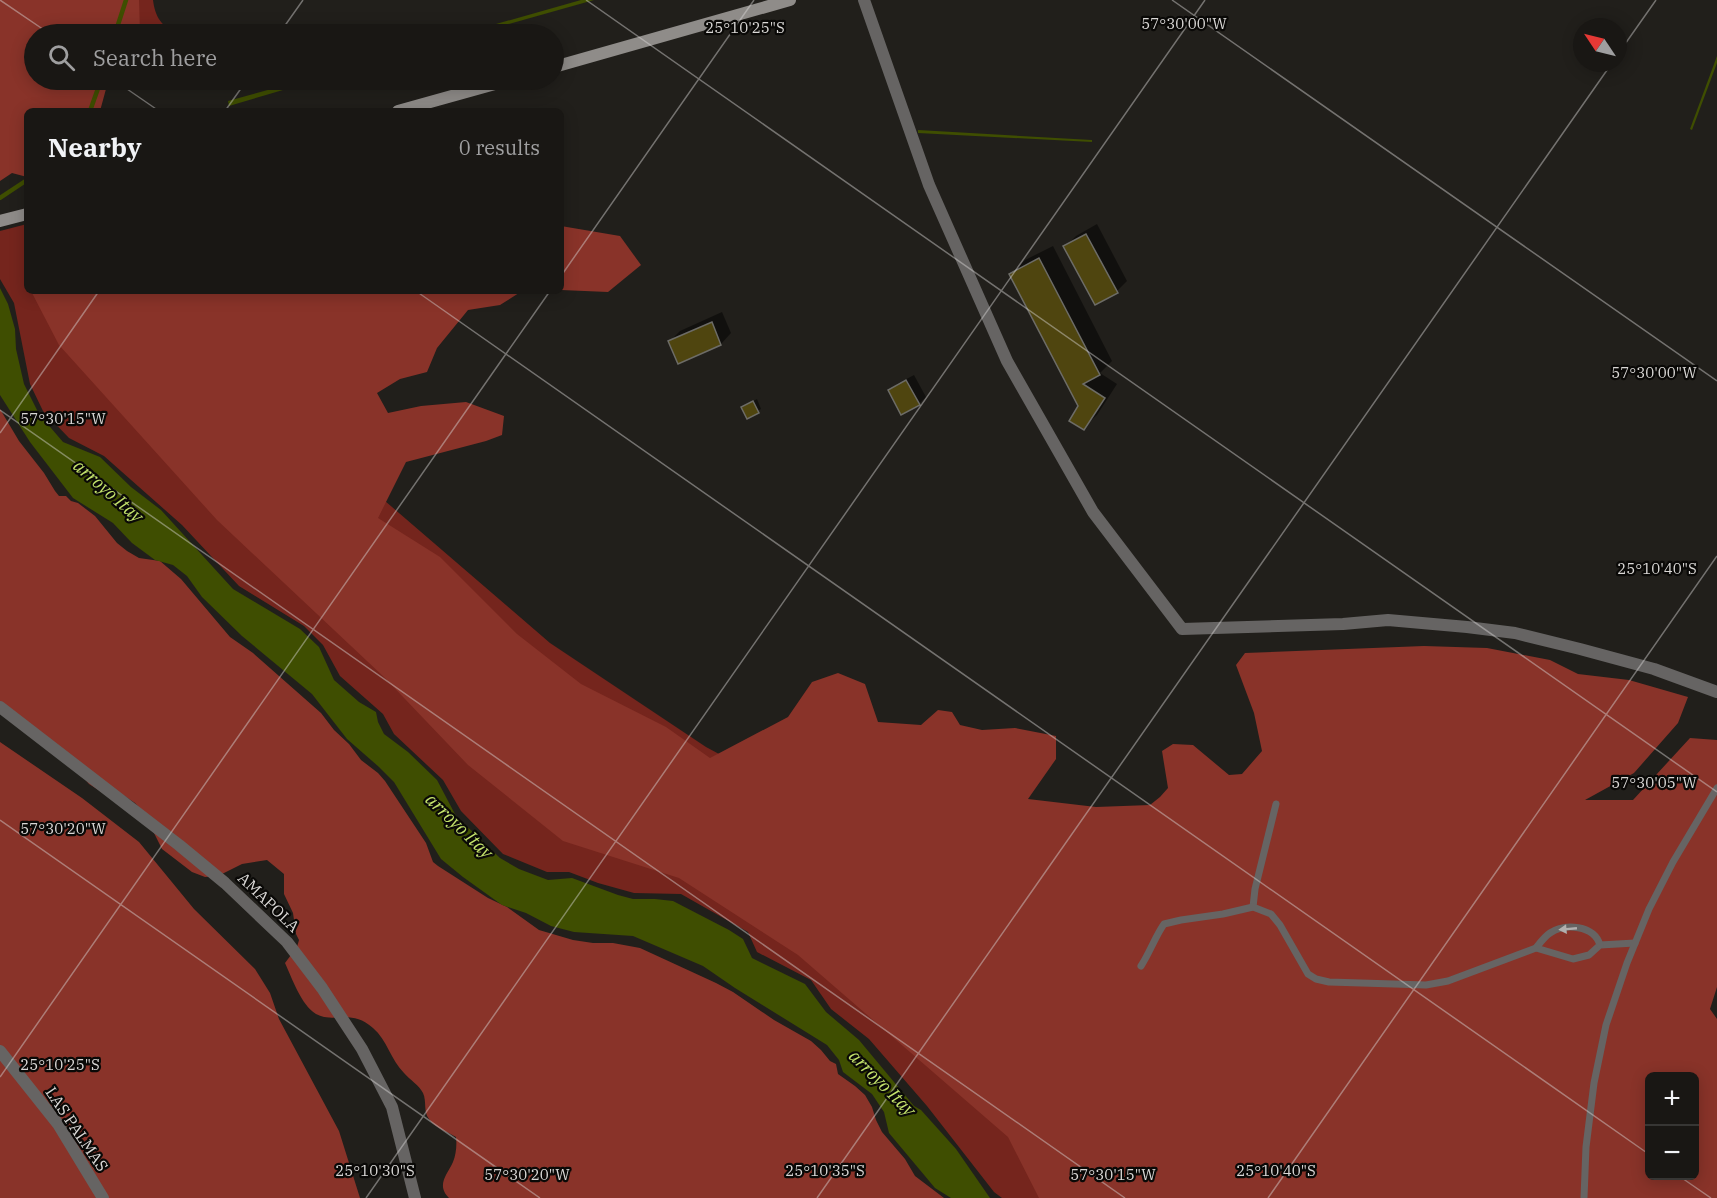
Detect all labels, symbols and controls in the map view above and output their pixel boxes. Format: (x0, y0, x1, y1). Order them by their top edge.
text: 57°30'00"W (1141, 14, 1227, 33)
text: 25°10'25"S (705, 18, 785, 37)
north arrow (1573, 18, 1627, 72)
search box (24, 24, 564, 90)
icon: search (45, 41, 78, 74)
text: Search here (93, 43, 217, 72)
text: Nearby (48, 130, 142, 164)
text: 0 results (459, 134, 540, 161)
text: 57°30'00"W (1611, 363, 1697, 382)
text: 57°30'15"W (20, 409, 106, 428)
water label: arroyo Itay (69, 454, 149, 528)
text: 25°10'40"S (1617, 559, 1697, 578)
text: 57°30'05"W (1611, 773, 1697, 792)
water label: arroyo Itay (421, 788, 499, 865)
text: 57°30'20"W (20, 819, 106, 838)
street label: AMAPOLA (234, 868, 304, 936)
one-way arrow (1559, 924, 1578, 934)
water label: arroyo Itay (844, 1045, 922, 1122)
text: 25°10'25"S (20, 1055, 100, 1074)
map controls (1645, 1072, 1699, 1180)
button: + (1645, 1072, 1699, 1126)
street label: LAS PALMAS (41, 1083, 113, 1175)
button: − (1645, 1126, 1699, 1180)
text: 25°10'30"S (335, 1161, 415, 1180)
text: 25°10'35"S (785, 1161, 865, 1180)
text: 25°10'40"S (1236, 1161, 1316, 1180)
text: 57°30'20"W (484, 1165, 570, 1184)
text: 57°30'15"W (1070, 1165, 1156, 1184)

